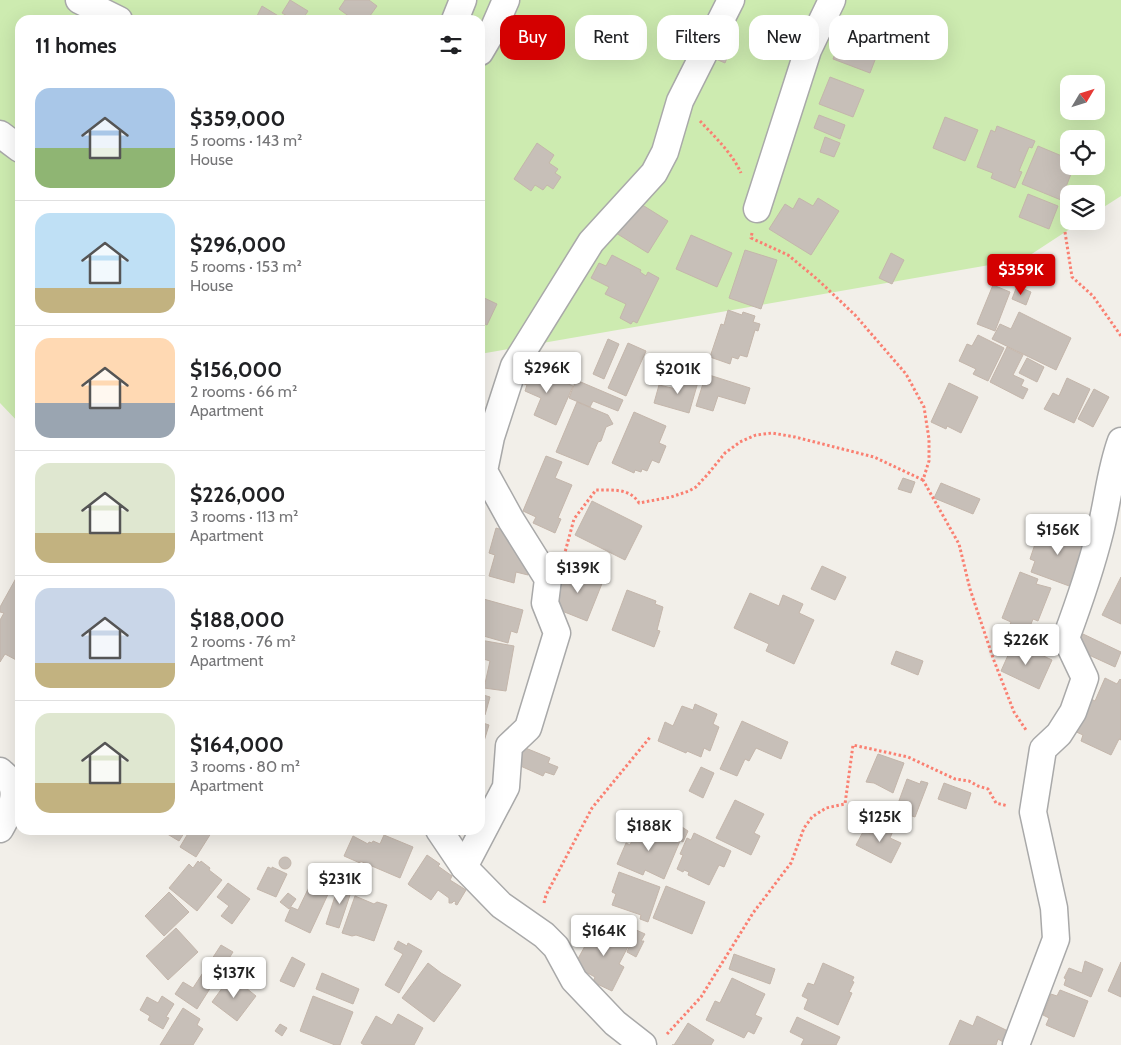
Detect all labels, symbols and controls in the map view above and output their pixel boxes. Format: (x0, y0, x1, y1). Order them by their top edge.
chip: Buy (500, 15, 565, 60)
chip: Rent (575, 15, 647, 60)
chip: Filters (657, 15, 739, 60)
chip: New (749, 15, 819, 60)
chip: Apartment (829, 15, 948, 60)
icon: filters (437, 31, 465, 59)
text: 11 homes (35, 33, 117, 58)
north arrow (1060, 75, 1105, 120)
map controls (1060, 75, 1105, 230)
text: $359,000 (190, 106, 285, 131)
icon: home (75, 108, 135, 168)
button: locate (1060, 130, 1105, 175)
text: 5 rooms · 143 m² (190, 131, 302, 150)
text: House (190, 150, 233, 169)
button: layers (1060, 185, 1105, 230)
text: $296,000 (190, 232, 286, 257)
icon: home (75, 233, 135, 293)
pin: $359K (986, 254, 1056, 296)
text: 5 rooms · 153 m² (190, 257, 302, 276)
text: $359K (998, 260, 1044, 279)
text: House (190, 276, 233, 295)
pin: $296K (512, 352, 582, 394)
pin: $201K (643, 352, 713, 395)
text: $156,000 (190, 357, 282, 382)
icon: home (75, 358, 135, 418)
text: $296K (524, 358, 570, 377)
text: $201K (656, 359, 700, 378)
text: 2 rooms · 66 m² (190, 382, 297, 401)
text: Apartment (190, 401, 263, 420)
text: $226,000 (190, 482, 285, 507)
icon: home (75, 483, 135, 543)
text: 3 rooms · 113 m² (190, 507, 298, 526)
pin: $156K (1023, 514, 1093, 556)
text: $156K (1037, 520, 1079, 539)
text: Apartment (190, 526, 263, 545)
pin: $139K (543, 552, 613, 594)
text: $139K (557, 558, 599, 577)
text: $188,000 (190, 607, 284, 632)
icon: home (75, 608, 135, 668)
pin: $226K (991, 624, 1061, 666)
text: $226K (1003, 630, 1049, 649)
text: 2 rooms · 76 m² (190, 632, 296, 651)
text: Apartment (190, 651, 263, 670)
text: $164,000 (190, 732, 284, 757)
icon: home (75, 733, 135, 793)
text: 3 rooms · 80 m² (190, 757, 300, 776)
text: Apartment (190, 776, 263, 795)
pin: $125K (845, 800, 915, 843)
text: $125K (859, 807, 901, 826)
pin: $188K (614, 810, 684, 852)
text: $188K (627, 816, 671, 835)
pin: $231K (305, 862, 375, 905)
text: $231K (319, 869, 361, 888)
pin: $164K (569, 914, 639, 957)
text: $164K (582, 921, 626, 940)
pin: $137K (199, 956, 269, 999)
text: $137K (213, 963, 255, 982)

